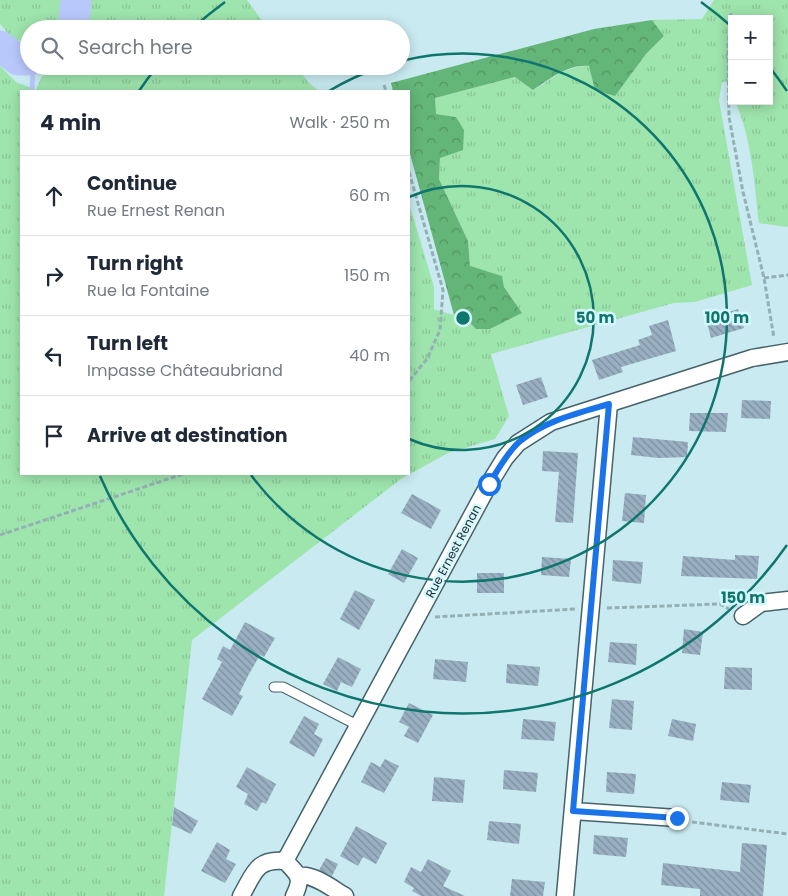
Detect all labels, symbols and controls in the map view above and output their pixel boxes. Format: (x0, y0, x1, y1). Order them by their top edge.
map controls (728, 15, 773, 105)
button: + (728, 15, 773, 60)
search box (20, 20, 410, 75)
icon: search (38, 34, 66, 62)
text: Search here (78, 34, 192, 61)
button: − (728, 60, 773, 105)
text: 4 min (40, 108, 101, 137)
text: Walk · 250 m (289, 111, 390, 134)
text: Continue (87, 170, 177, 197)
icon: ahead (40, 182, 68, 210)
text: 60 m (349, 184, 390, 207)
text: Rue Ernest Renan (87, 199, 225, 222)
text: Turn right (87, 250, 183, 277)
icon: right (40, 262, 68, 290)
text: 150 m (344, 264, 390, 287)
text: Rue la Fontaine (87, 279, 209, 302)
text: 50 m (576, 307, 614, 328)
text: 100 m (705, 307, 749, 328)
centre of rings (454, 309, 472, 327)
text: Turn left (87, 330, 168, 357)
icon: left (40, 342, 68, 370)
text: 40 m (349, 344, 390, 367)
text: Impasse Châteaubriand (87, 359, 283, 382)
icon: arrive (40, 422, 68, 450)
text: Arrive at destination (87, 422, 288, 449)
route start (478, 473, 501, 496)
street label: Rue Ernest Renan (421, 501, 485, 601)
text: 150 m (721, 587, 765, 608)
route end (666, 807, 689, 830)

